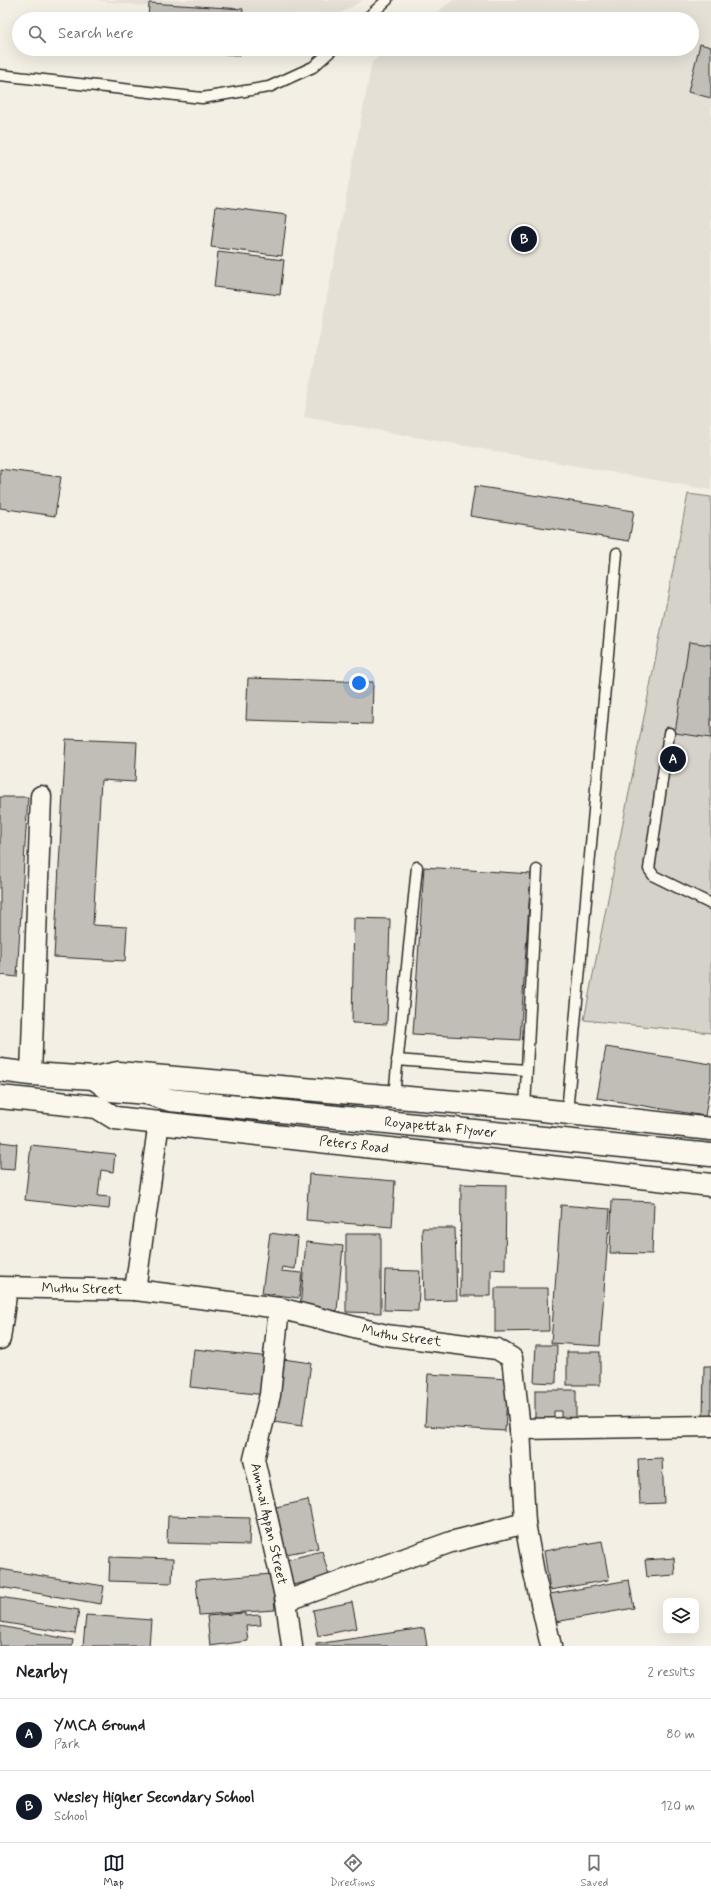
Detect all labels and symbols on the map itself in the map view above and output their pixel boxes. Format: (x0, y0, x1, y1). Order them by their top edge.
pin: B (511, 224, 537, 254)
your location (349, 673, 369, 693)
pin: A (660, 744, 686, 774)
street label: Royapettah Flyover (383, 1113, 498, 1142)
street label: Peters Road (318, 1132, 390, 1158)
street label: Muthu Street (41, 1279, 123, 1299)
street label: Muthu Street (360, 1320, 443, 1351)
street label: Ammai Appan Street (246, 1461, 291, 1587)

